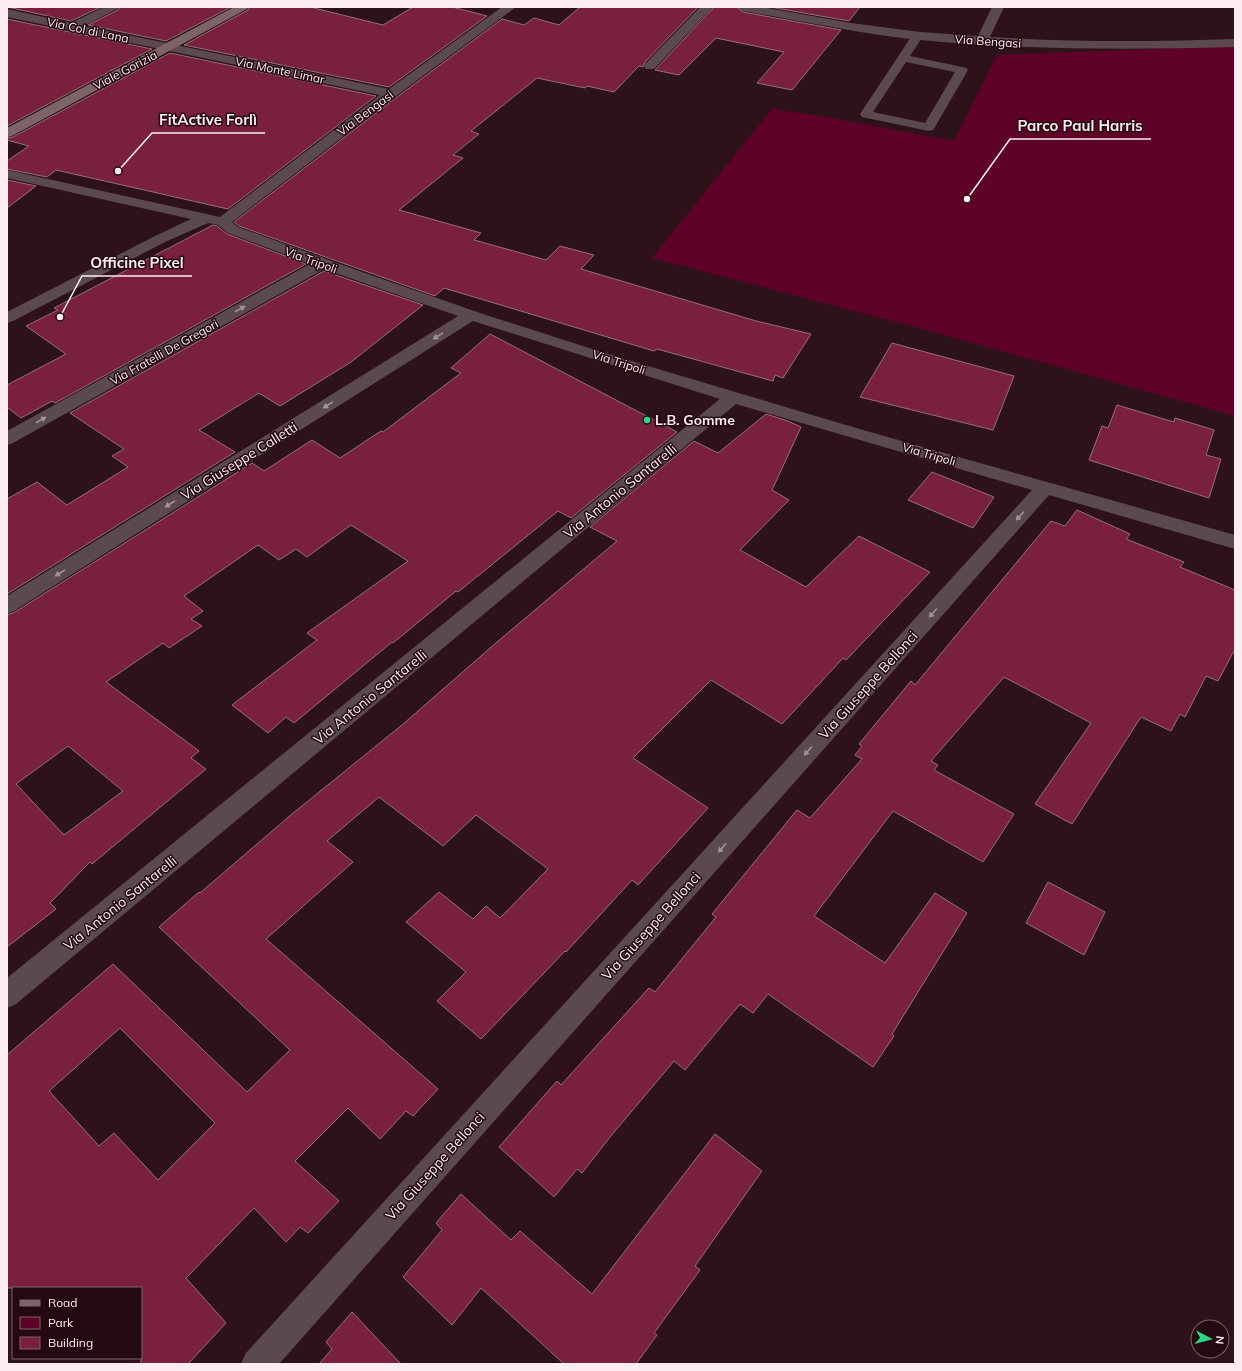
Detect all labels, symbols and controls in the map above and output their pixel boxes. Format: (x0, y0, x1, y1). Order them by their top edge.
street label: Via Col di Lana (46, 14, 130, 46)
street label: Via Bengasi (954, 31, 1022, 51)
street label: Viale Gorizia (91, 47, 159, 93)
street label: Via Monte Limar (234, 53, 327, 87)
street label: Via Bengasi (334, 87, 396, 139)
callout: FitActive Forlì (152, 106, 265, 133)
text: FitActive Forlì (159, 110, 257, 129)
callout: Parco Paul Harris (1010, 112, 1151, 139)
text: Parco Paul Harris (1017, 116, 1143, 135)
street label: Via Tripoli (283, 244, 339, 276)
callout: Officine Pixel (82, 249, 192, 276)
text: Officine Pixel (90, 253, 184, 272)
one-way arrow (234, 306, 246, 313)
street label: Via Fratelli De Gregori (107, 316, 221, 388)
one-way arrow (432, 332, 444, 339)
street label: Via Tripoli (591, 346, 648, 378)
one-way arrow (322, 401, 333, 409)
place label: L.B. Gomme (655, 411, 735, 429)
marker: L.B. Gomme (642, 415, 652, 425)
one-way arrow (35, 417, 47, 424)
street label: Via Giuseppe Calletti (177, 418, 301, 504)
street label: Via Tripoli (901, 439, 958, 469)
street label: Via Antonio Santarelli (560, 440, 680, 542)
one-way arrow (164, 500, 176, 507)
one-way arrow (1016, 512, 1025, 521)
one-way arrow (55, 569, 65, 577)
one-way arrow (928, 608, 938, 618)
street label: Via Giuseppe Bellonci (815, 627, 921, 743)
street label: Via Antonio Santarelli (310, 646, 430, 748)
one-way arrow (804, 746, 813, 756)
one-way arrow (717, 843, 726, 853)
street label: Via Antonio Santarelli (60, 852, 180, 954)
street label: Via Giuseppe Bellonci (598, 868, 704, 984)
street label: Via Giuseppe Bellonci (382, 1108, 488, 1224)
legend (12, 1287, 142, 1359)
text: Road (48, 1295, 77, 1310)
text: Park (48, 1315, 74, 1330)
north arrow (1190, 1319, 1230, 1359)
text: Building (48, 1335, 93, 1350)
text: N (1212, 1335, 1227, 1345)

